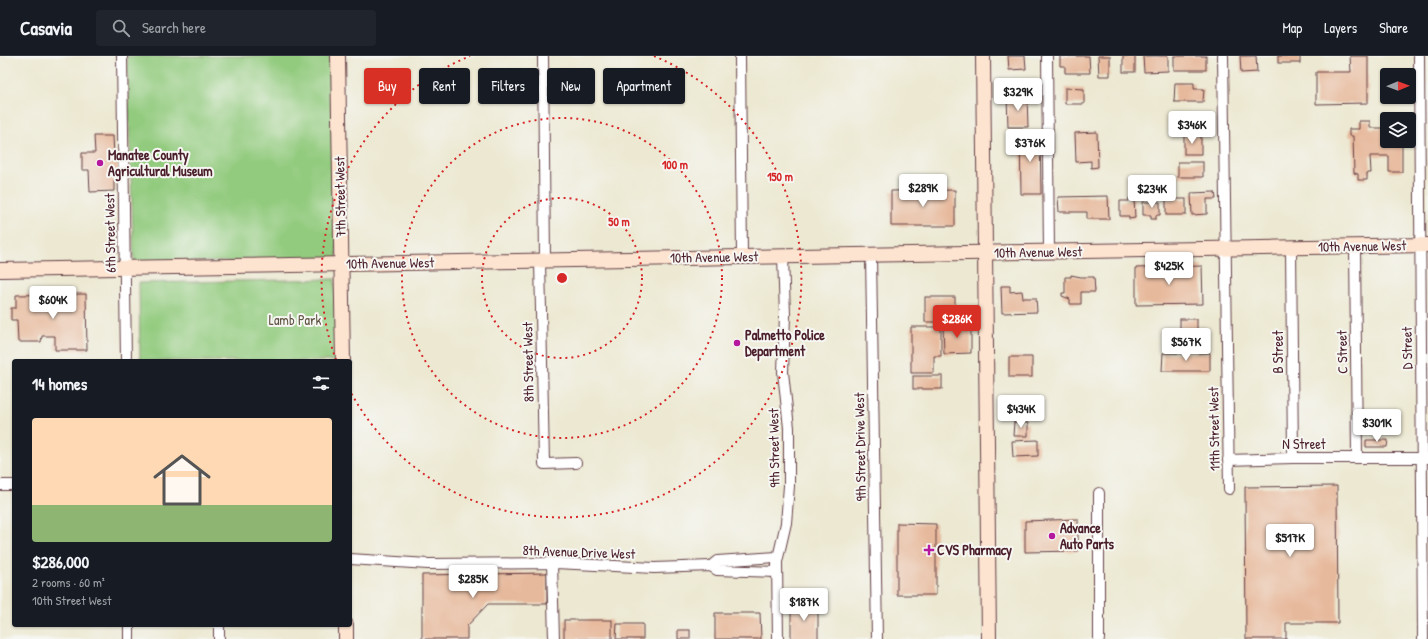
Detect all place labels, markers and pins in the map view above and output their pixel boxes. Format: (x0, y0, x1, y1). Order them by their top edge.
pin: $329K (990, 78, 1046, 112)
pin: $346K (1164, 111, 1220, 145)
pin: $376K (1002, 129, 1058, 163)
place label: Manatee County Agricultural Museum (108, 145, 213, 182)
marker: Manatee County Agricultural Museum (95, 158, 105, 168)
pin: $289K (895, 174, 951, 208)
pin: $234K (1124, 175, 1180, 209)
pin: $425K (1141, 252, 1197, 286)
centre of rings (555, 271, 569, 285)
pin: $604K (25, 286, 81, 320)
pin: $286K (929, 305, 985, 339)
place label: Palmetto Police Department (745, 325, 825, 362)
pin: $567K (1158, 328, 1214, 362)
marker: Palmetto Police Department (732, 338, 742, 348)
pin: $434K (993, 395, 1049, 429)
pin: $301K (1349, 409, 1405, 443)
place label: Advance Auto Parts (1060, 518, 1115, 553)
pin: $517K (1262, 524, 1318, 558)
marker: Advance Auto Parts (1047, 531, 1057, 541)
place label: CVS Pharmacy (937, 540, 1012, 561)
marker: CVS Pharmacy (924, 545, 934, 555)
pin: $285K (445, 565, 501, 599)
pin: $187K (776, 588, 832, 622)

